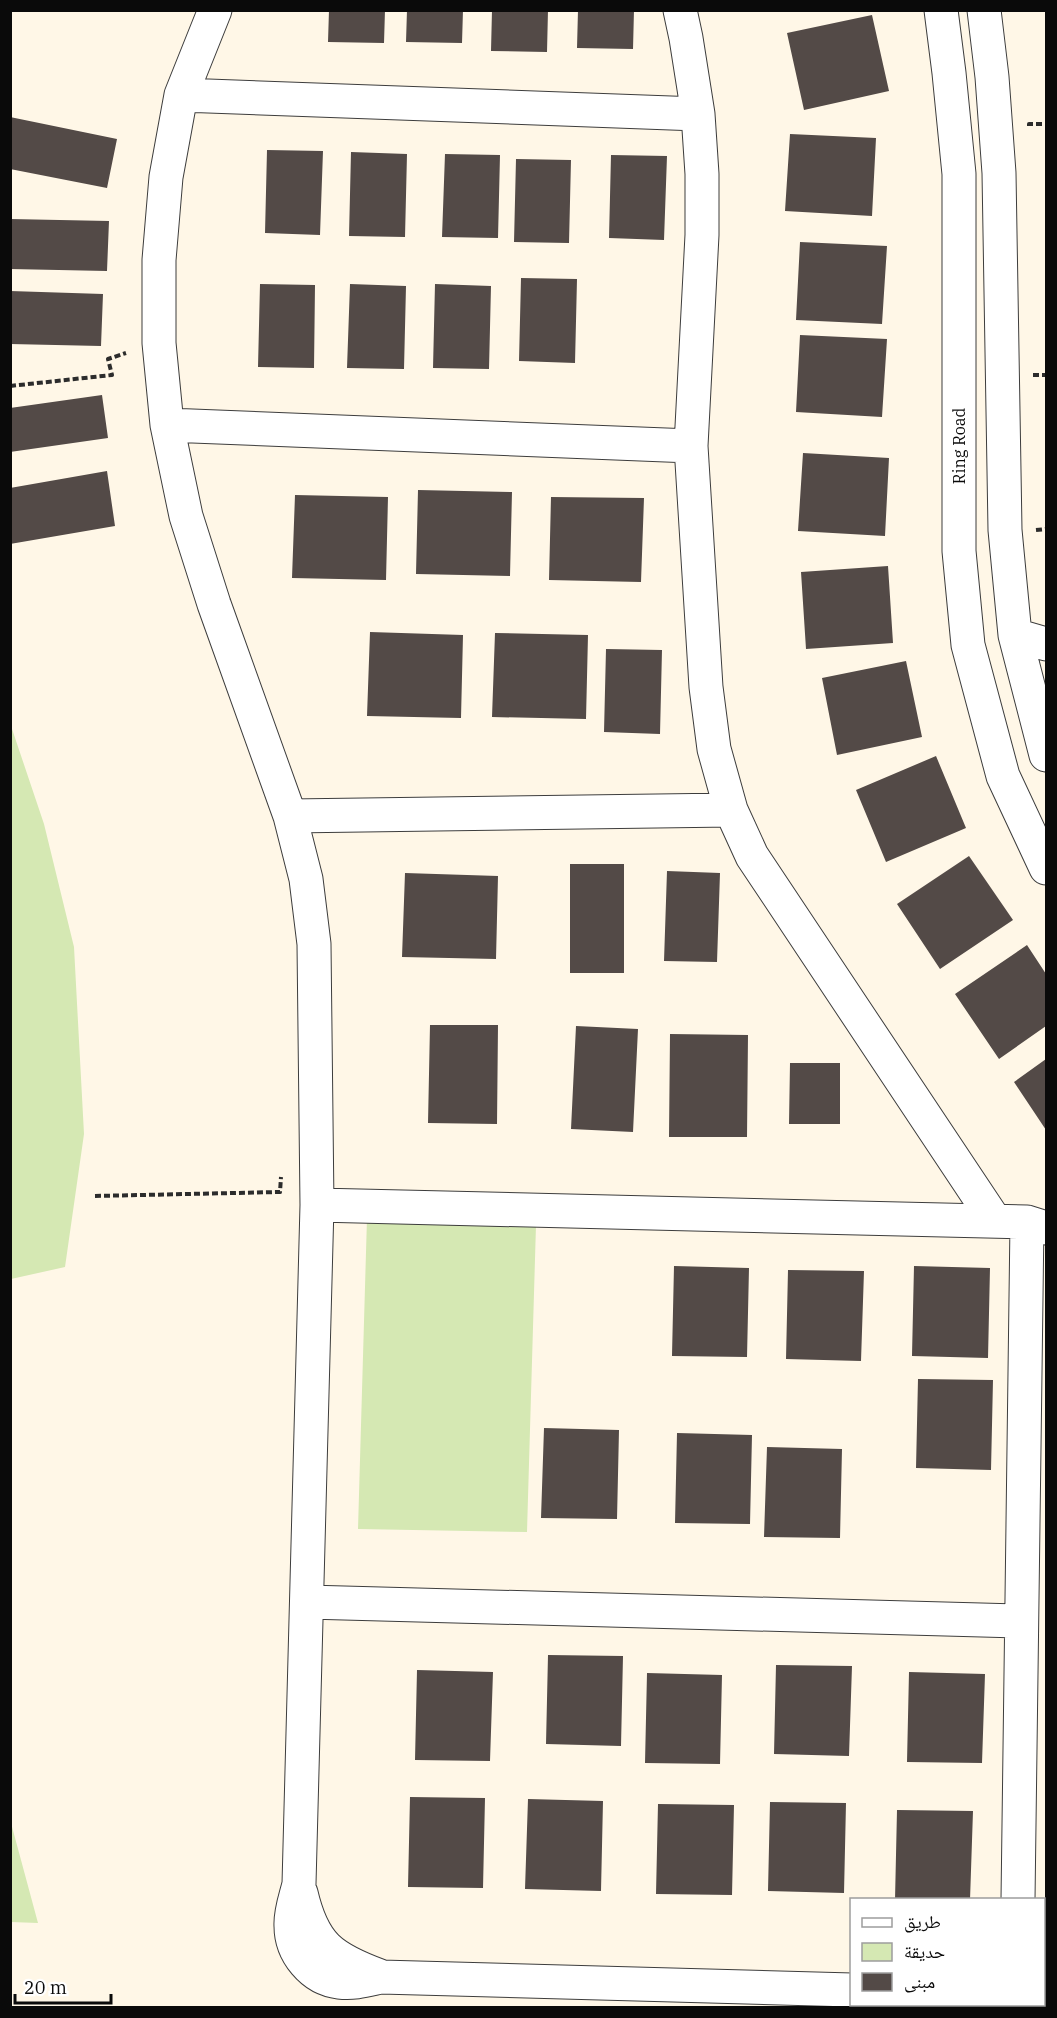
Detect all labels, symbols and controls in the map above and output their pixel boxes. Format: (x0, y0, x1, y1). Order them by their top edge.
street label: Ring Road (949, 407, 969, 484)
legend (850, 1898, 1045, 2006)
text: طريق (904, 1910, 941, 1933)
text: حديقة (904, 1940, 945, 1963)
scale bar (15, 1967, 111, 2005)
text: مبنى (904, 1970, 935, 1993)
text: 20 m (24, 1976, 67, 1999)

